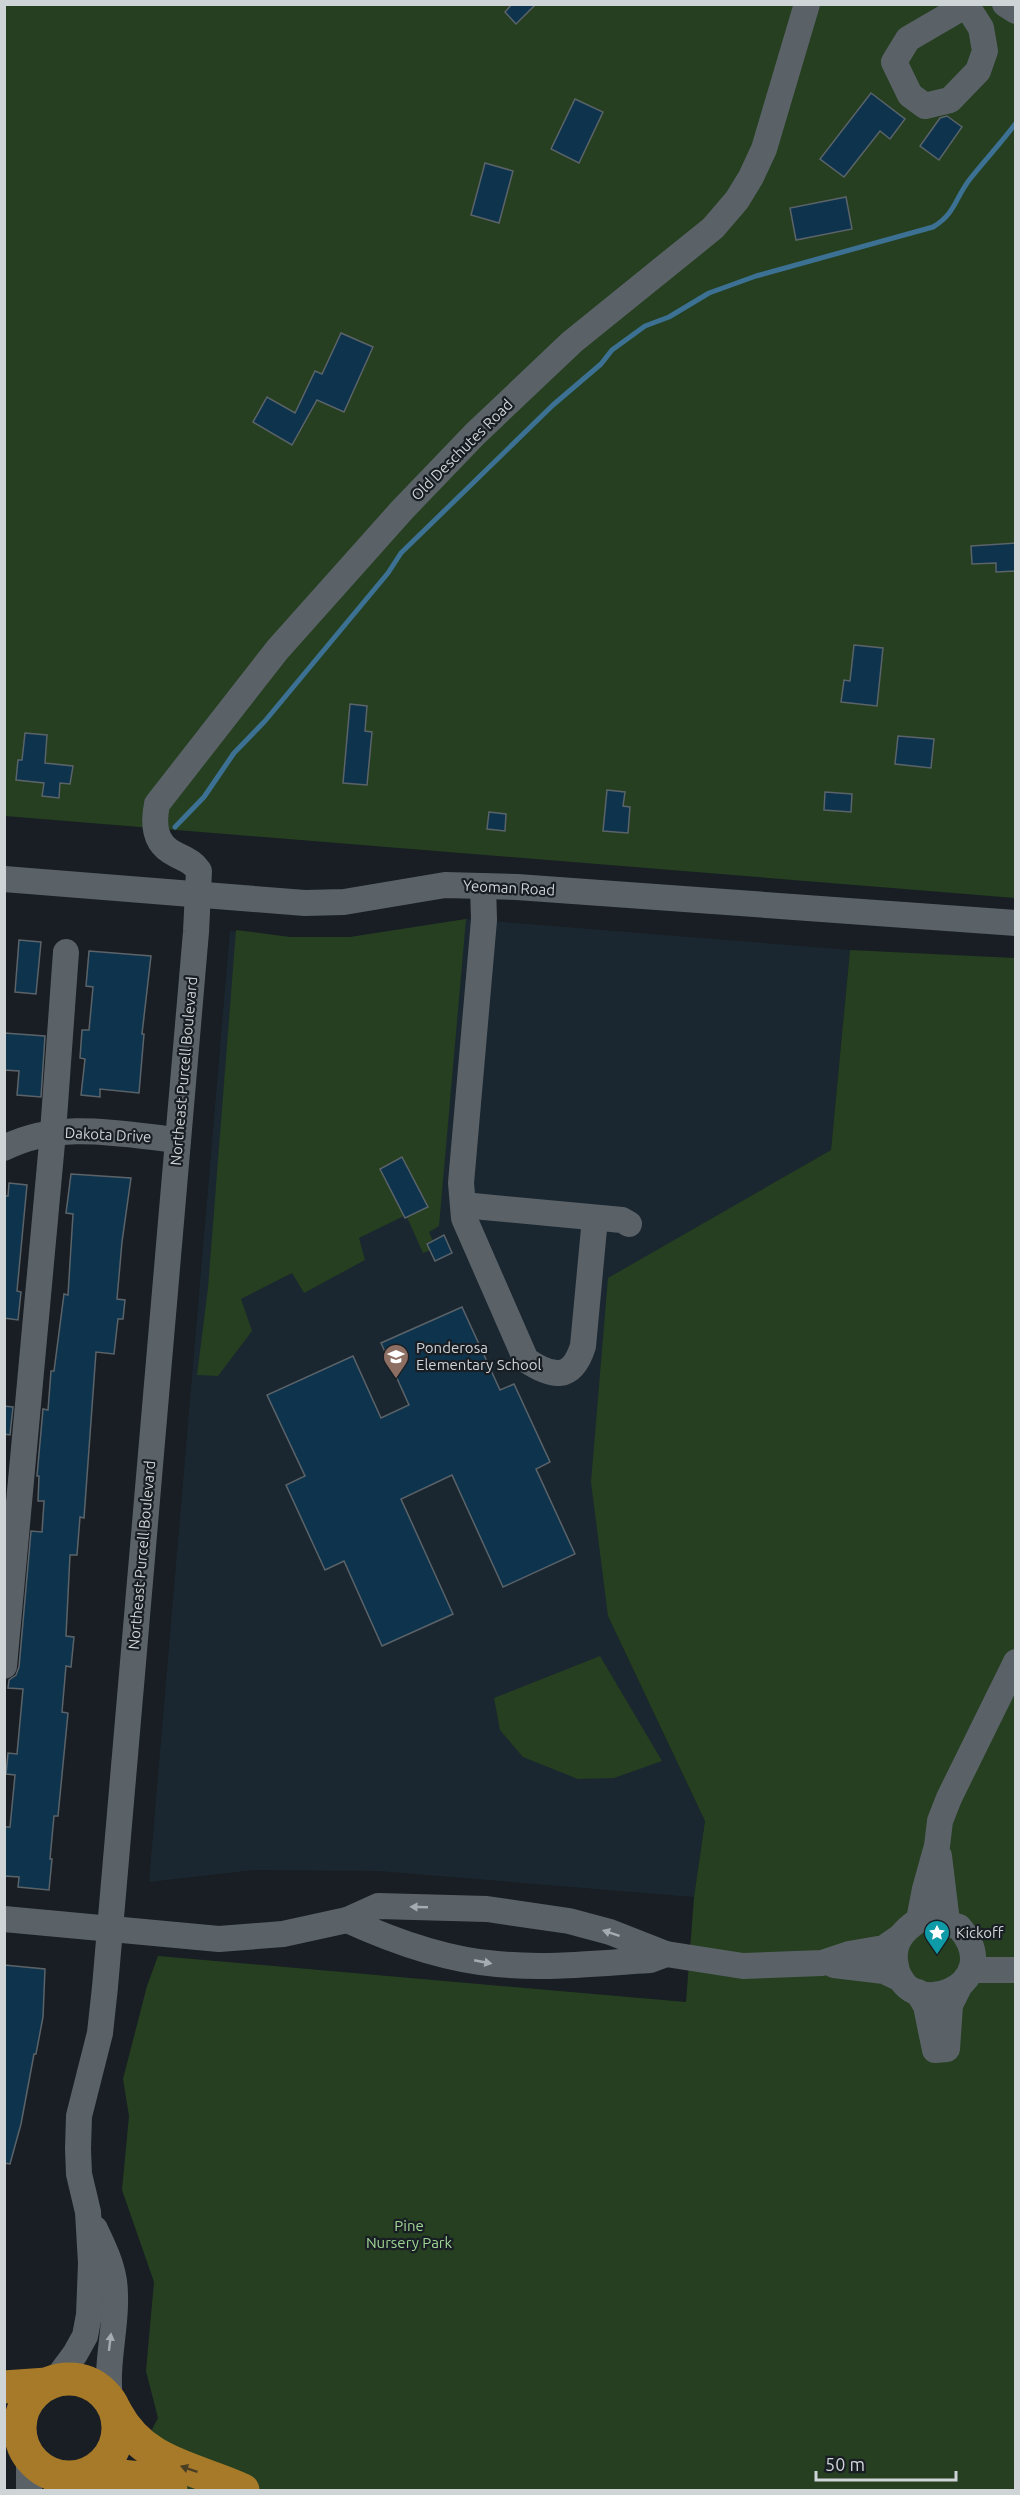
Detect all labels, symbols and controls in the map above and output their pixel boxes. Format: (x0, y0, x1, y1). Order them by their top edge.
street label: Old Deschutes Road (408, 396, 516, 504)
street label: Yeoman Road (462, 877, 556, 898)
street label: Northeast Purcell Boulevard (167, 976, 200, 1166)
street label: Dakota Drive (64, 1124, 152, 1145)
place label: Ponderosa Elementary School (416, 1339, 542, 1373)
school or university icon: Ponderosa Elementary School (381, 1342, 411, 1380)
street label: Northeast Purcell Boulevard (125, 1460, 158, 1650)
one-way arrow (409, 1903, 428, 1912)
place icon: Kickoff (922, 1918, 952, 1956)
place label: Kickoff (956, 1924, 1004, 1941)
one-way arrow (602, 1928, 620, 1938)
one-way arrow (473, 1958, 492, 1967)
park label: Pine Nursery Park (366, 2217, 453, 2251)
one-way arrow (105, 2333, 115, 2352)
scale bar (816, 2444, 956, 2482)
text: 50 m (825, 2454, 865, 2474)
one-way arrow (180, 2463, 198, 2473)

